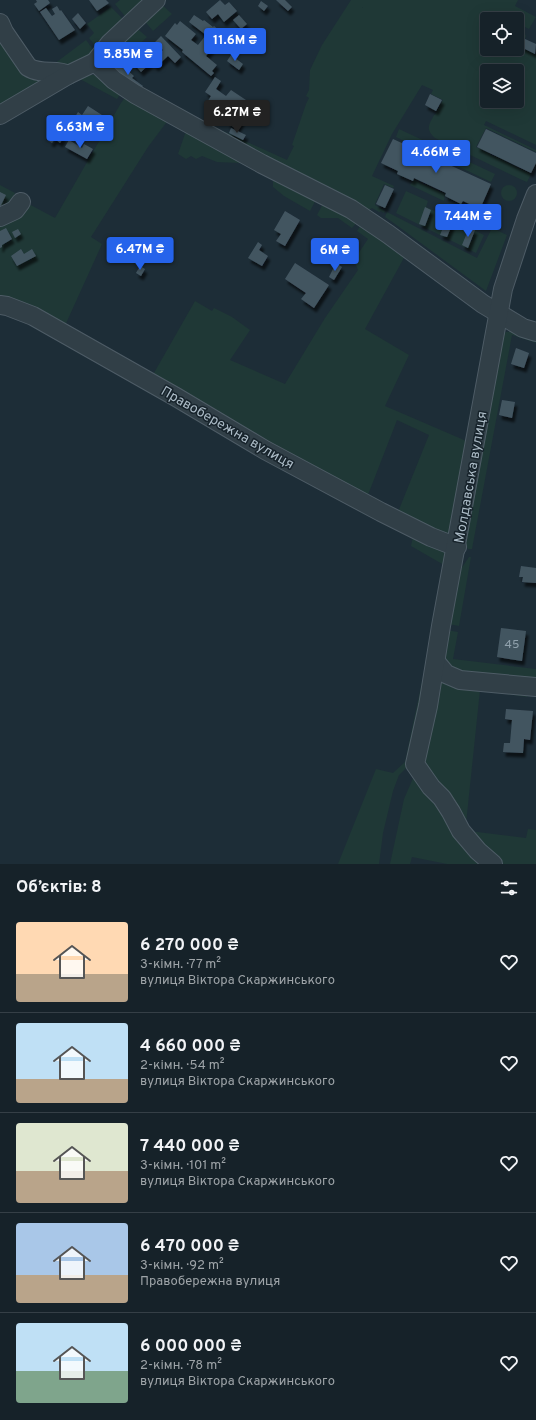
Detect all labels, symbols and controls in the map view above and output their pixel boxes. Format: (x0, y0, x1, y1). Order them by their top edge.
map controls (480, 12, 524, 108)
button: locate (480, 12, 524, 56)
pin: 11.6M ₴ (198, 28, 272, 62)
text: 11.6M ₴ (213, 33, 257, 49)
pin: 5.85M ₴ (91, 42, 165, 76)
text: 5.85M ₴ (103, 47, 153, 63)
button: layers (480, 64, 524, 108)
pin: 6.27M ₴ (200, 100, 274, 134)
text: 6.27M ₴ (213, 105, 261, 121)
pin: 6.63M ₴ (43, 115, 117, 149)
text: 6.63M ₴ (55, 120, 105, 136)
pin: 4.66M ₴ (399, 140, 473, 174)
text: 4.66M ₴ (411, 145, 461, 161)
pin: 7.44M ₴ (431, 204, 505, 238)
text: 7.44M ₴ (444, 209, 492, 225)
pin: 6.47M ₴ (103, 237, 177, 271)
pin: 6M ₴ (311, 238, 359, 272)
text: 6.47M ₴ (116, 242, 164, 258)
text: 6M ₴ (320, 243, 350, 259)
street label: Правобережна вулиця (158, 383, 297, 473)
street label: Молдавська вулиця (451, 410, 491, 545)
house number: 45 (505, 637, 519, 653)
text: Об’єктів: 8 (16, 877, 102, 899)
icon: filters (498, 877, 520, 899)
text: 6 270 000 ₴ (140, 935, 239, 957)
icon: home (48, 938, 96, 986)
icon: heart (498, 951, 520, 973)
text: 3-кімн. · 77 m² (140, 957, 221, 973)
text: вулиця Віктора Скаржинського (140, 973, 335, 989)
text: 4 660 000 ₴ (140, 1036, 241, 1058)
icon: home (48, 1039, 96, 1087)
icon: heart (498, 1052, 520, 1074)
text: 2-кімн. · 54 m² (140, 1058, 225, 1074)
text: вулиця Віктора Скаржинського (140, 1074, 335, 1090)
text: 7 440 000 ₴ (140, 1136, 240, 1158)
icon: home (48, 1139, 96, 1187)
icon: heart (498, 1152, 520, 1174)
text: 3-кімн. · 101 m² (140, 1158, 226, 1174)
text: вулиця Віктора Скаржинського (140, 1174, 335, 1190)
text: 6 470 000 ₴ (140, 1236, 239, 1258)
icon: home (48, 1239, 96, 1287)
icon: heart (498, 1252, 520, 1274)
text: 3-кімн. · 92 m² (140, 1258, 224, 1274)
text: Правобережна вулиця (140, 1274, 280, 1290)
text: 6 000 000 ₴ (140, 1336, 242, 1358)
icon: home (48, 1339, 96, 1387)
icon: heart (498, 1352, 520, 1374)
text: 2-кімн. · 78 m² (140, 1358, 222, 1374)
text: вулиця Віктора Скаржинського (140, 1374, 335, 1390)

